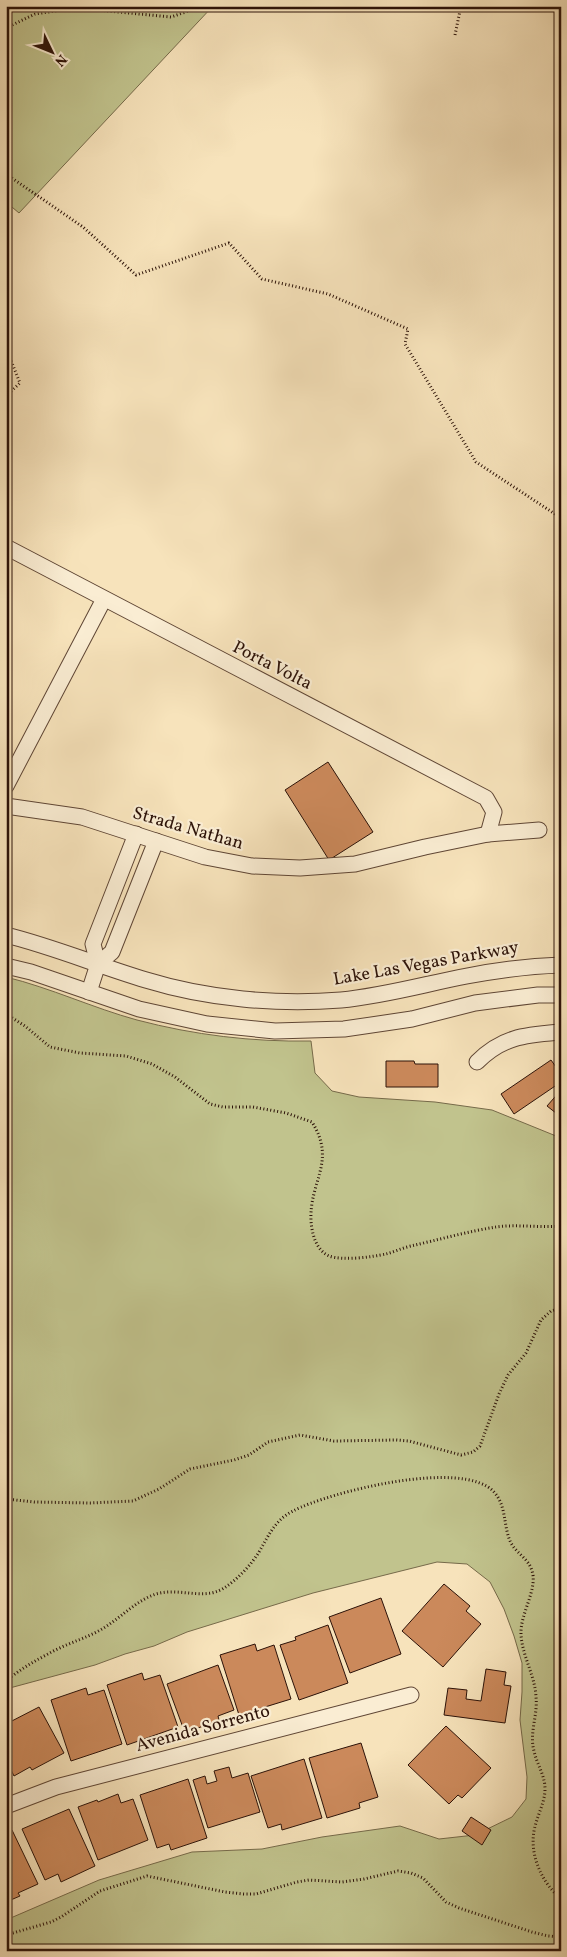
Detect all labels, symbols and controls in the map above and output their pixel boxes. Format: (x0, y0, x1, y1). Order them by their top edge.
north arrow (28, 28, 78, 78)
text: N (50, 50, 71, 70)
street label: Porta Volta (228, 635, 316, 697)
street label: Strada Nathan (130, 801, 247, 857)
street label: Lake Las Vegas Parkway (331, 935, 521, 993)
street label: Avenida Sorrento (133, 1699, 273, 1759)

